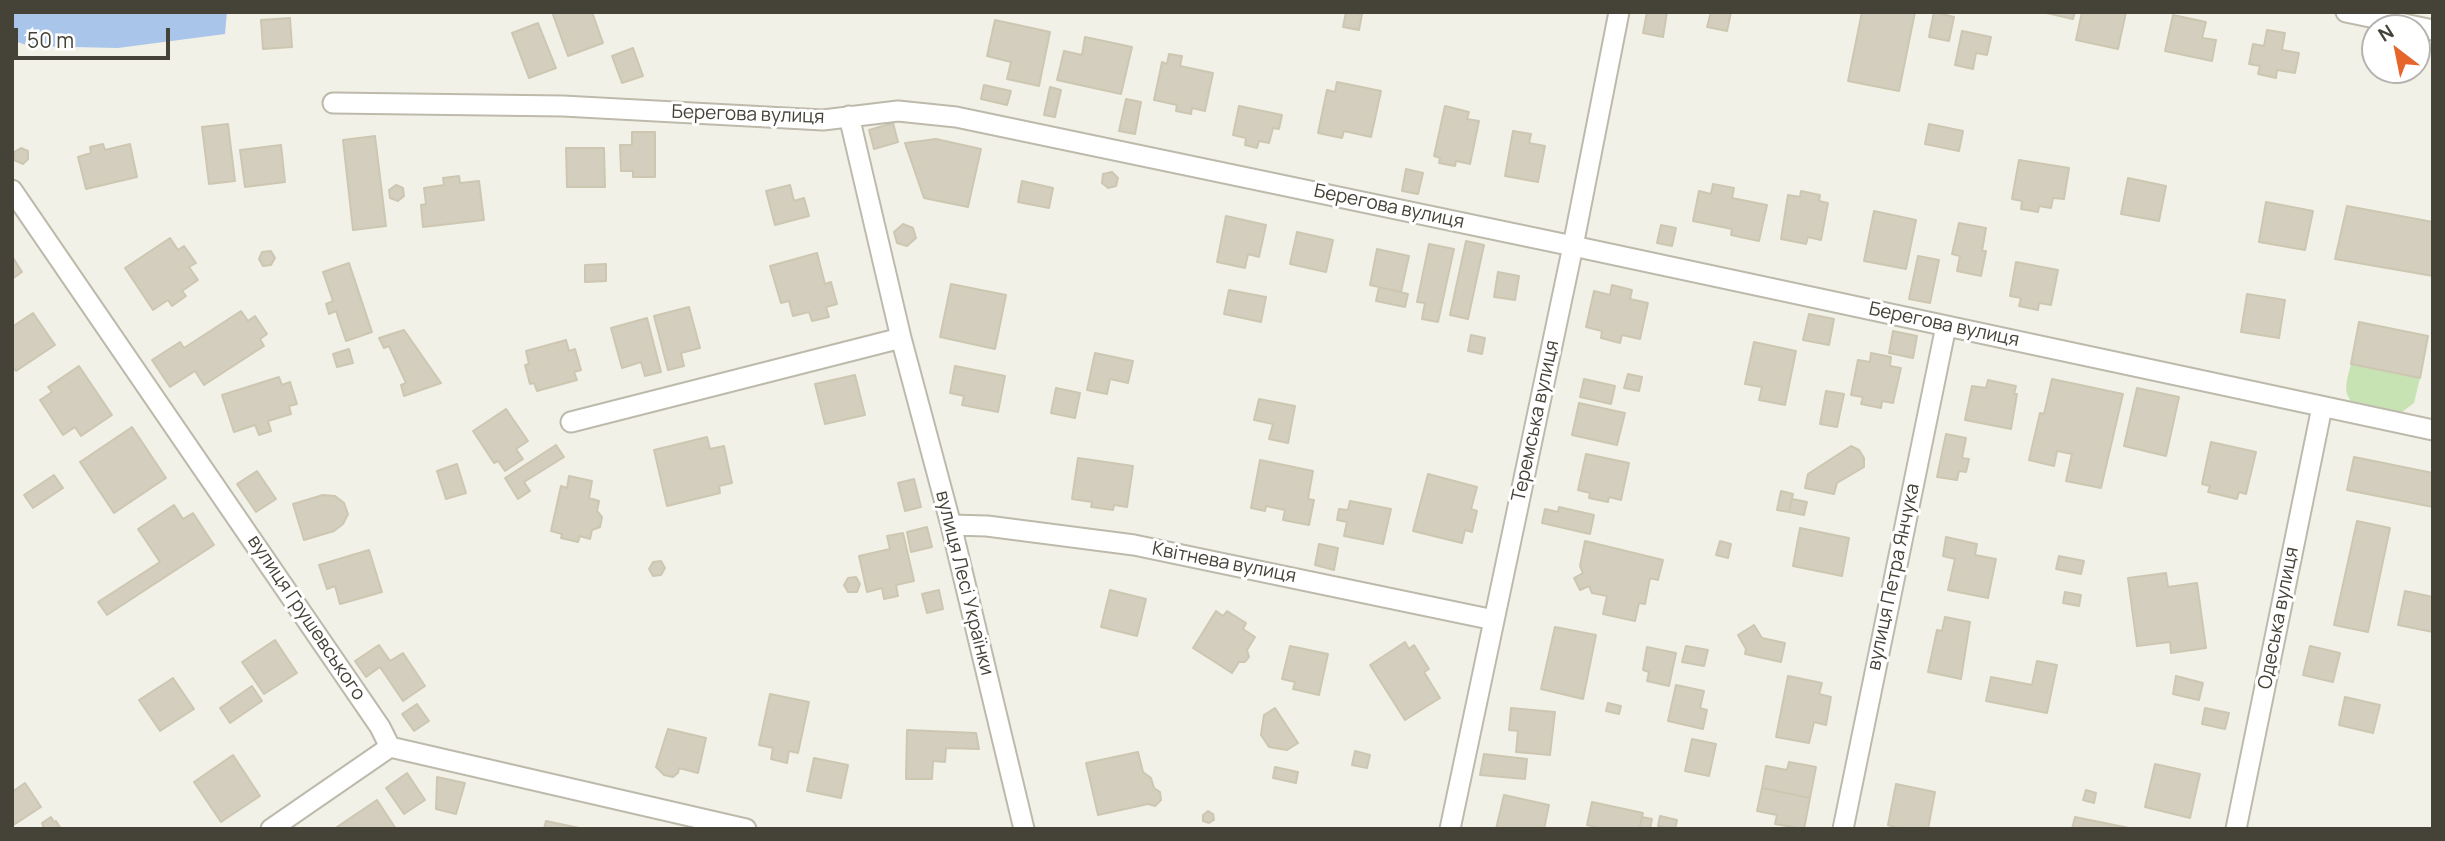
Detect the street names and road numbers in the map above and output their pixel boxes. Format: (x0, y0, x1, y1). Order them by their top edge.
street label: Берегова вулиця (671, 101, 825, 129)
street label: Берегова вулиця (1312, 180, 1466, 234)
street label: Берегова вулиця (1867, 298, 2021, 352)
street label: Теремська вулиця (1508, 338, 1564, 504)
street label: вулиця Петра Янчука (1863, 481, 1925, 673)
street label: вулиця Лесі Українки (930, 488, 998, 678)
street label: вулиця Грушевського (242, 531, 370, 705)
street label: Квітнева вулиця (1150, 538, 1298, 588)
street label: Одеська вулиця (2254, 545, 2304, 691)

